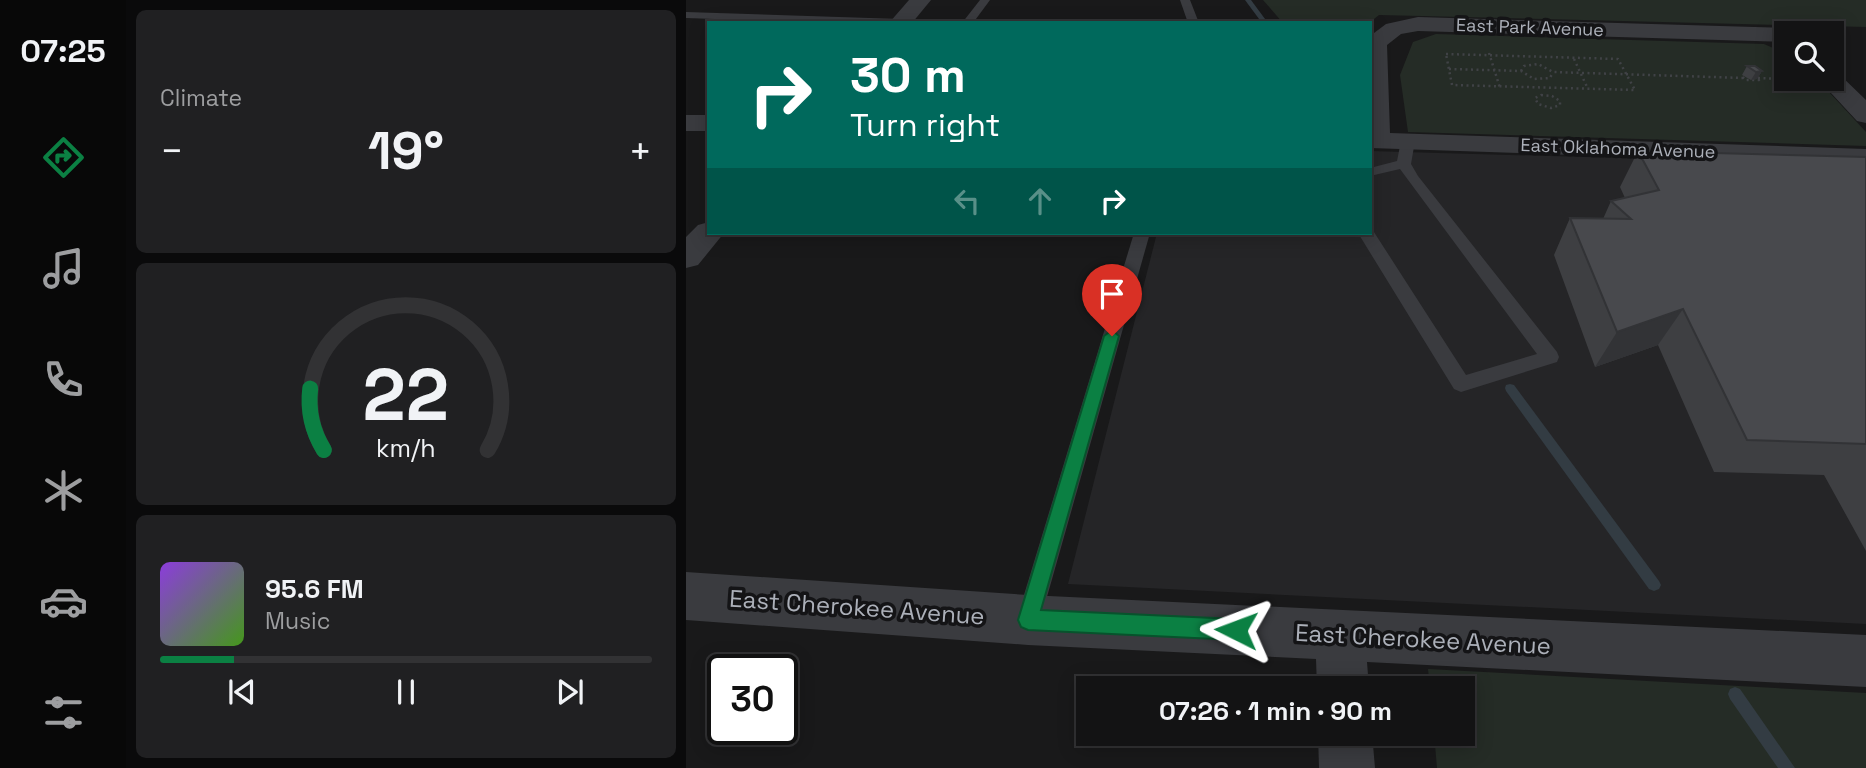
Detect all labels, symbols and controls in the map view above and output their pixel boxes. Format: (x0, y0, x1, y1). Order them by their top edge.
street label: East Park Avenue (1456, 13, 1604, 41)
map controls (1774, 21, 1844, 91)
button: search (1774, 21, 1844, 91)
text: 07:25 (20, 31, 106, 71)
text: 30 m (850, 44, 966, 106)
icon: right (735, 49, 826, 140)
text: Climate (160, 83, 242, 113)
text: Turn right (850, 105, 1000, 145)
text: 19° (368, 118, 444, 184)
text: − (160, 127, 184, 175)
text: + (628, 127, 652, 175)
icon: directions (39, 133, 88, 182)
street label: East Oklahoma Avenue (1520, 133, 1716, 163)
icon: left (948, 182, 986, 220)
icon: ahead (1021, 182, 1059, 220)
icon: right (1094, 182, 1132, 220)
icon: music (39, 244, 88, 293)
pin (1082, 264, 1142, 336)
icon: arrive (1093, 275, 1131, 313)
text: 22 (363, 348, 449, 441)
icon: phone (39, 355, 88, 404)
text: km/h (376, 432, 436, 464)
icon: climate (39, 466, 88, 515)
text: 95.6 FM (265, 572, 364, 606)
icon: car (39, 577, 88, 626)
street label: East Cherokee Avenue (728, 583, 986, 631)
position arrow (1199, 593, 1273, 667)
text: Music (265, 606, 330, 636)
street label: East Cherokee Avenue (1294, 617, 1552, 661)
speed limit sign: 30 (707, 654, 798, 745)
icon: previous (223, 673, 261, 711)
icon: pause (387, 673, 425, 711)
icon: next (551, 673, 589, 711)
icon: filters (39, 688, 88, 737)
text: 07:26 · 1 min · 90 m (1159, 694, 1392, 728)

